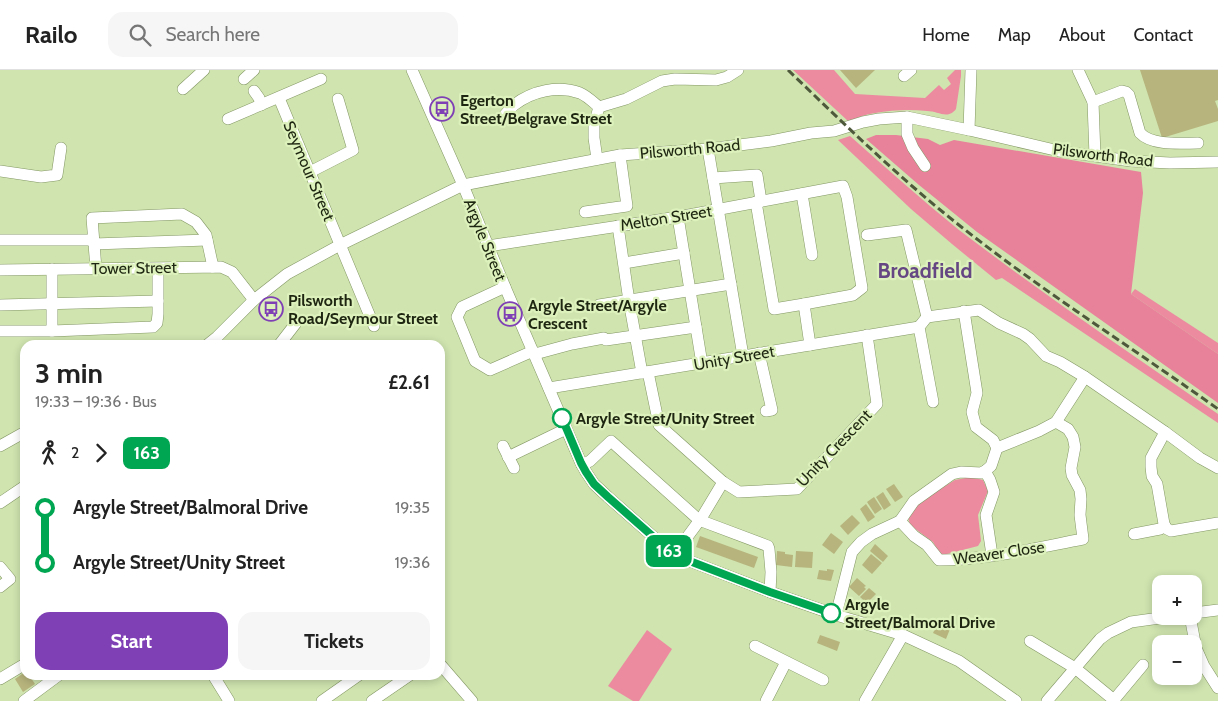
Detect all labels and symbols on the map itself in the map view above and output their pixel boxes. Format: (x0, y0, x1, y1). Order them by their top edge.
place label: Egerton Street/Belgrave Street (460, 91, 613, 128)
bus stop icon: Egerton Street/Belgrave Street (429, 96, 455, 122)
street label: Seymour Street (279, 118, 339, 224)
street label: Pilsworth Road (639, 135, 741, 163)
street label: Pilsworth Road (1052, 139, 1154, 171)
street label: Argyle Street (460, 196, 510, 285)
street label: Melton Street (619, 201, 714, 235)
street label: Tower Street (91, 258, 177, 278)
district label: Broadfield (878, 258, 972, 283)
place label: Pilsworth Road/Seymour Street (288, 291, 439, 328)
bus stop icon: Pilsworth Road/Seymour Street (258, 296, 284, 322)
place label: Argyle Street/Argyle Crescent (528, 296, 667, 333)
bus stop icon: Argyle Street/Argyle Crescent (497, 301, 523, 327)
street label: Unity Street (692, 341, 777, 374)
street label: Unity Crescent (793, 405, 876, 490)
marker: Argyle Street/Unity Street (552, 408, 572, 428)
place label: Argyle Street/Unity Street (576, 409, 755, 428)
line badge: 163 (640, 535, 698, 567)
street label: Weaver Close (952, 537, 1046, 569)
place label: Argyle Street/Balmoral Drive (845, 595, 995, 632)
marker: Argyle Street/Balmoral Drive (821, 603, 841, 623)

